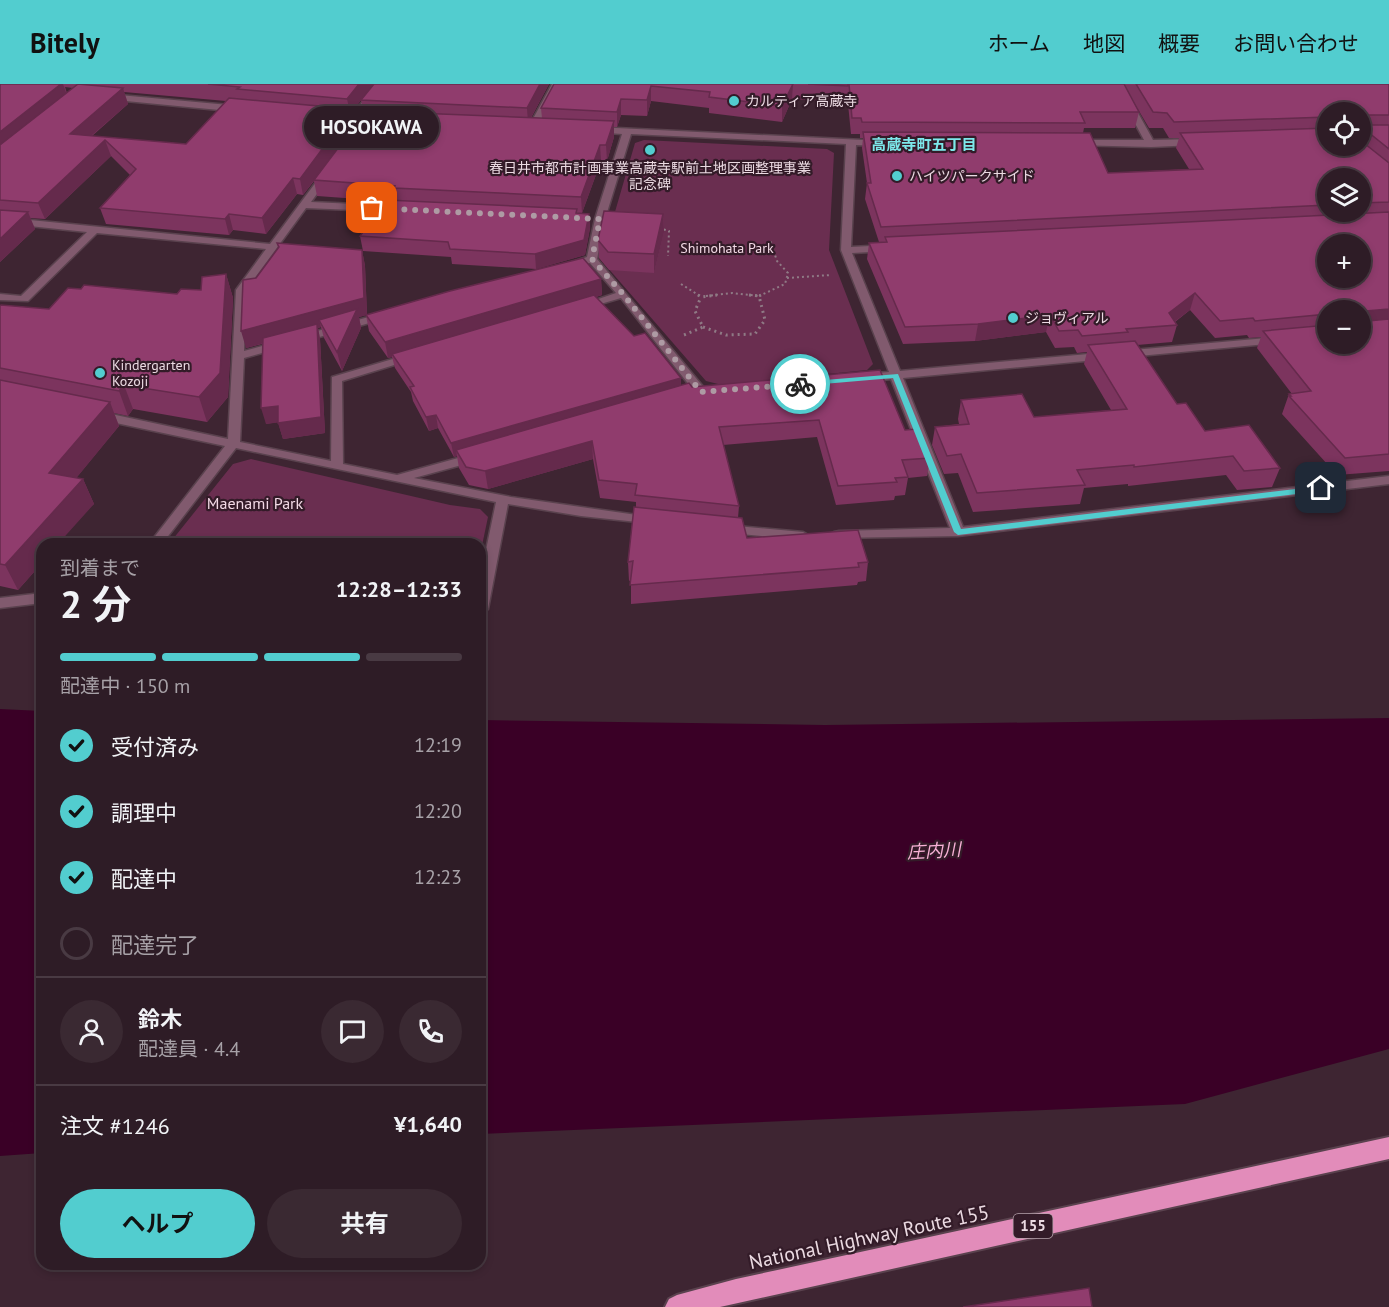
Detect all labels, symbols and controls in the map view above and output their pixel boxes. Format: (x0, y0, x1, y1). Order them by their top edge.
text: Bitely (30, 24, 100, 61)
text: ホーム (988, 30, 1050, 57)
text: 地図 (1083, 30, 1125, 57)
text: 概要 (1158, 30, 1200, 57)
text: お問い合わせ (1233, 30, 1359, 57)
place label: カルティア高蔵寺 (746, 92, 857, 110)
marker: カルティア高蔵寺 (727, 94, 741, 108)
map controls (1317, 102, 1371, 354)
button: locate (1317, 102, 1371, 156)
callout: HOSOKAWA (304, 106, 440, 148)
text: HOSOKAWA (321, 114, 422, 140)
district label: 高蔵寺町五丁目 (871, 135, 977, 154)
marker: 春日井市都市計画事業高蔵寺駅前土地区画整理事業 記念碑 (643, 143, 657, 157)
place label: 春日井市都市計画事業高蔵寺駅前土地区画整理事業 記念碑 (489, 159, 811, 193)
place label: ハイツパークサイド (909, 167, 1035, 185)
button: layers (1317, 168, 1371, 222)
marker: ハイツパークサイド (890, 169, 904, 183)
pin (346, 182, 397, 233)
icon: bag (355, 191, 388, 224)
button: + (1317, 234, 1371, 288)
park label: Shimohata Park (680, 239, 774, 257)
button: − (1317, 300, 1371, 354)
place label: ジョヴィアル (1025, 309, 1109, 327)
marker: ジョヴィアル (1006, 311, 1020, 325)
courier (770, 354, 830, 414)
place label: Kindergarten Kozoji (112, 356, 190, 390)
marker: Kindergarten Kozoji (93, 366, 107, 380)
icon: bike (784, 368, 817, 401)
pin (1295, 462, 1346, 513)
icon: home (1304, 471, 1337, 504)
park label: Maenami Park (207, 493, 304, 513)
text: 到着まで (60, 555, 140, 581)
text: 12:28–12:33 (336, 575, 462, 603)
text: 2 分 (60, 578, 131, 629)
text: 配達中 · 150 m (60, 673, 190, 699)
icon: check (60, 729, 93, 762)
text: 12:19 (414, 732, 462, 758)
text: 受付済み (111, 733, 199, 761)
icon: check (60, 795, 93, 828)
text: 12:20 (414, 798, 462, 824)
text: 調理中 (111, 799, 177, 827)
water label: 庄内川 (906, 837, 964, 863)
icon: check (60, 861, 93, 894)
text: 12:23 (414, 864, 462, 890)
text: 配達中 (111, 865, 177, 893)
text: 配達完了 (111, 931, 199, 959)
button: person (60, 1000, 123, 1063)
button: chat (321, 1000, 384, 1063)
button: phone (399, 1000, 462, 1063)
text: 鈴木 (138, 1005, 182, 1033)
text: 配達員 · 4.4 (138, 1036, 240, 1062)
text: ¥1,640 (394, 1110, 462, 1138)
text: 注文 #1246 (60, 1112, 170, 1140)
button: ヘルプ (60, 1189, 255, 1258)
button: 共有 (267, 1189, 462, 1258)
street label: National Highway Route 155 (747, 1199, 991, 1275)
road number: 155 (1014, 1214, 1052, 1238)

